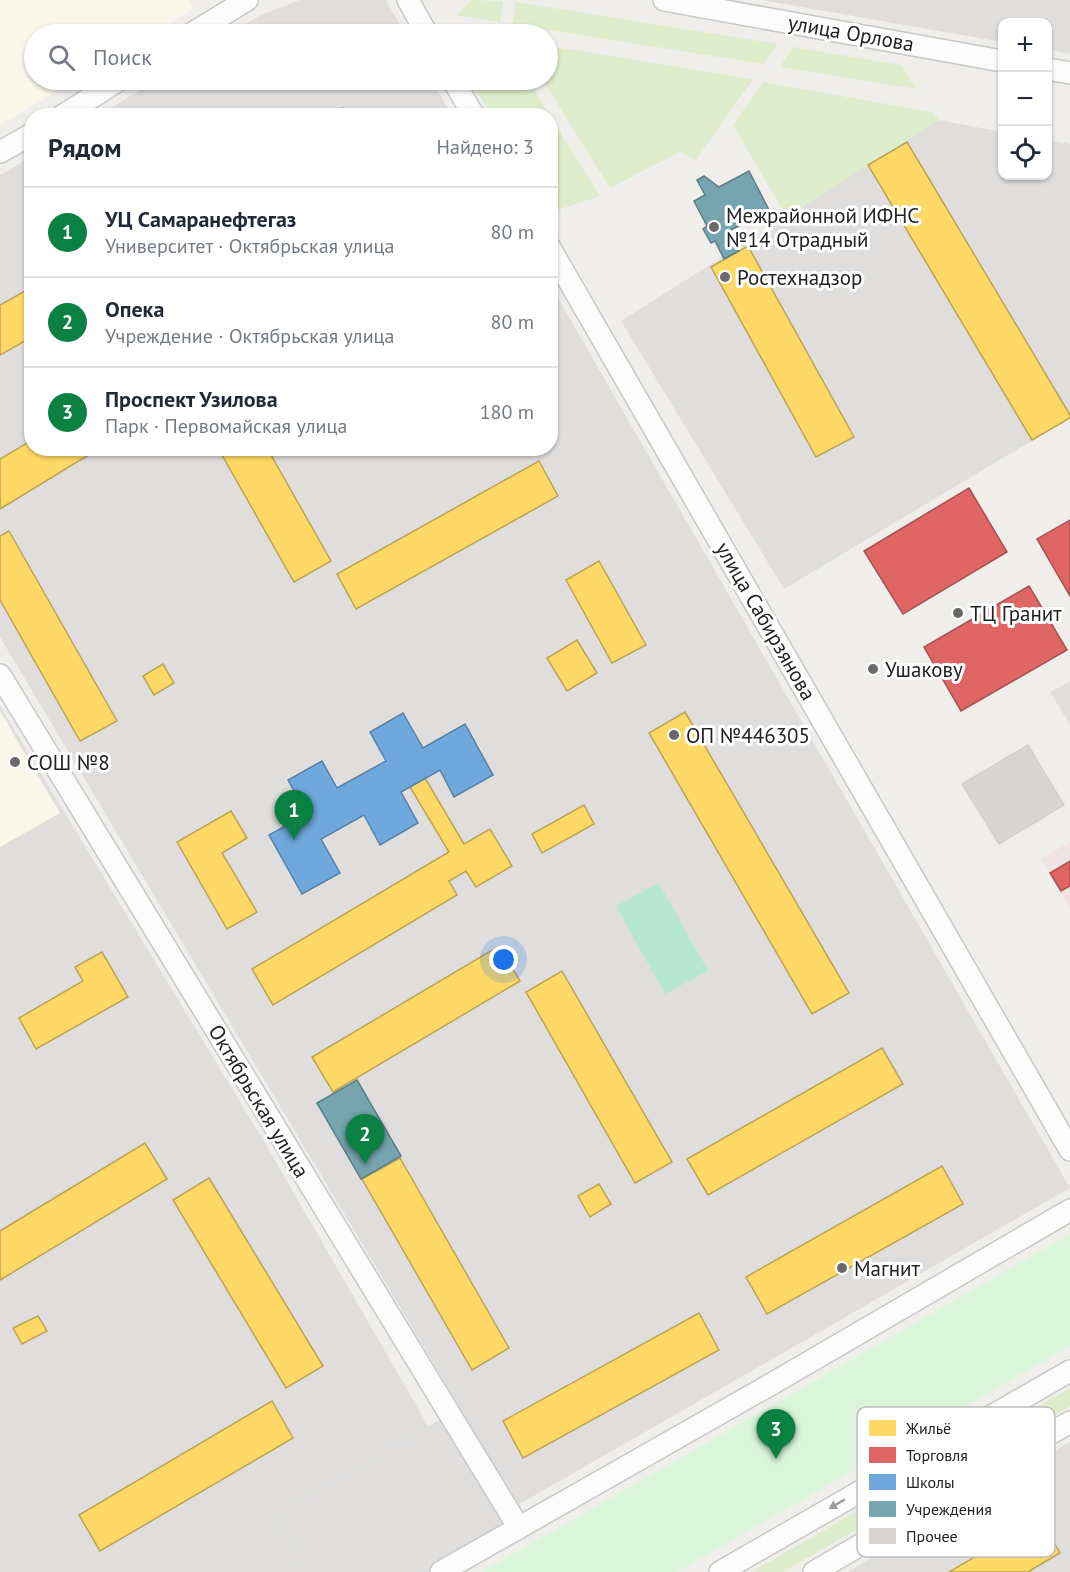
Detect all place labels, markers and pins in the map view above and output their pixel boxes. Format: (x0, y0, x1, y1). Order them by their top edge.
place label: Межрайонной ИФНС №14 Отрадный (726, 202, 919, 253)
marker: Межрайонной ИФНС №14 Отрадный (707, 220, 721, 234)
place label: Ростехнадзор (737, 264, 862, 291)
marker: Ростехнадзор (718, 270, 732, 284)
place label: ТЦ Гранит (970, 600, 1062, 627)
marker: ТЦ Гранит (951, 606, 965, 620)
place label: Ушакову (885, 656, 963, 683)
marker: Ушакову (866, 662, 880, 676)
place label: ОП №446305 (686, 722, 810, 749)
marker: ОП №446305 (667, 728, 681, 742)
place label: СОШ №8 (27, 749, 110, 776)
marker: СОШ №8 (8, 755, 22, 769)
pin: 1 (274, 790, 314, 840)
pin: 2 (346, 1114, 385, 1164)
place label: Магнит (854, 1255, 921, 1282)
marker: Магнит (835, 1261, 849, 1275)
pin: 3 (756, 1410, 796, 1459)

